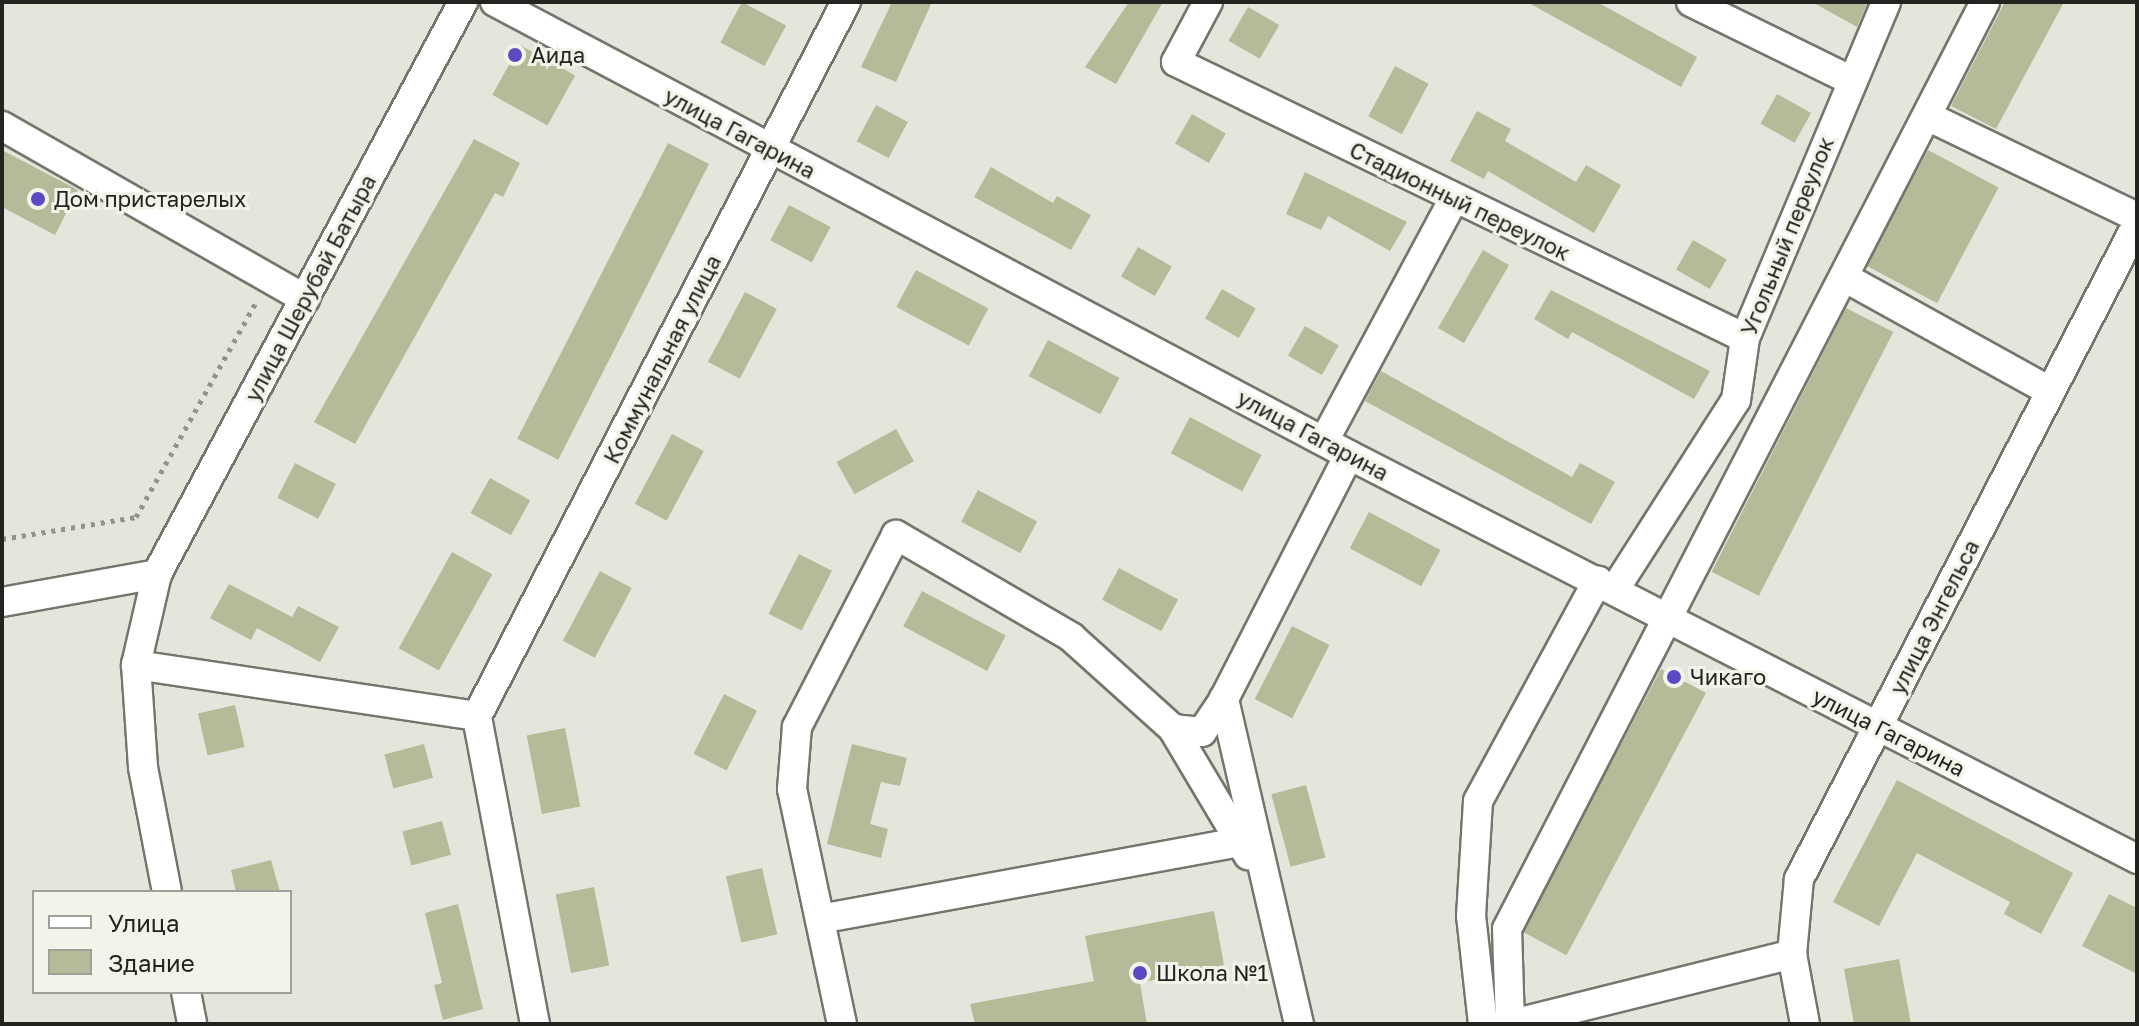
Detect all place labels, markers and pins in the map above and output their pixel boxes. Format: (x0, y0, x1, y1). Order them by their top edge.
place label: Аида (531, 42, 585, 68)
marker: Аида (506, 46, 524, 64)
place label: Дом пристарелых (54, 186, 246, 212)
marker: Дом пристарелых (29, 190, 47, 208)
place label: Чикаго (1690, 664, 1766, 690)
marker: Чикаго (1665, 668, 1683, 686)
place label: Школа №1 (1156, 960, 1268, 986)
marker: Школа №1 (1131, 964, 1149, 982)

